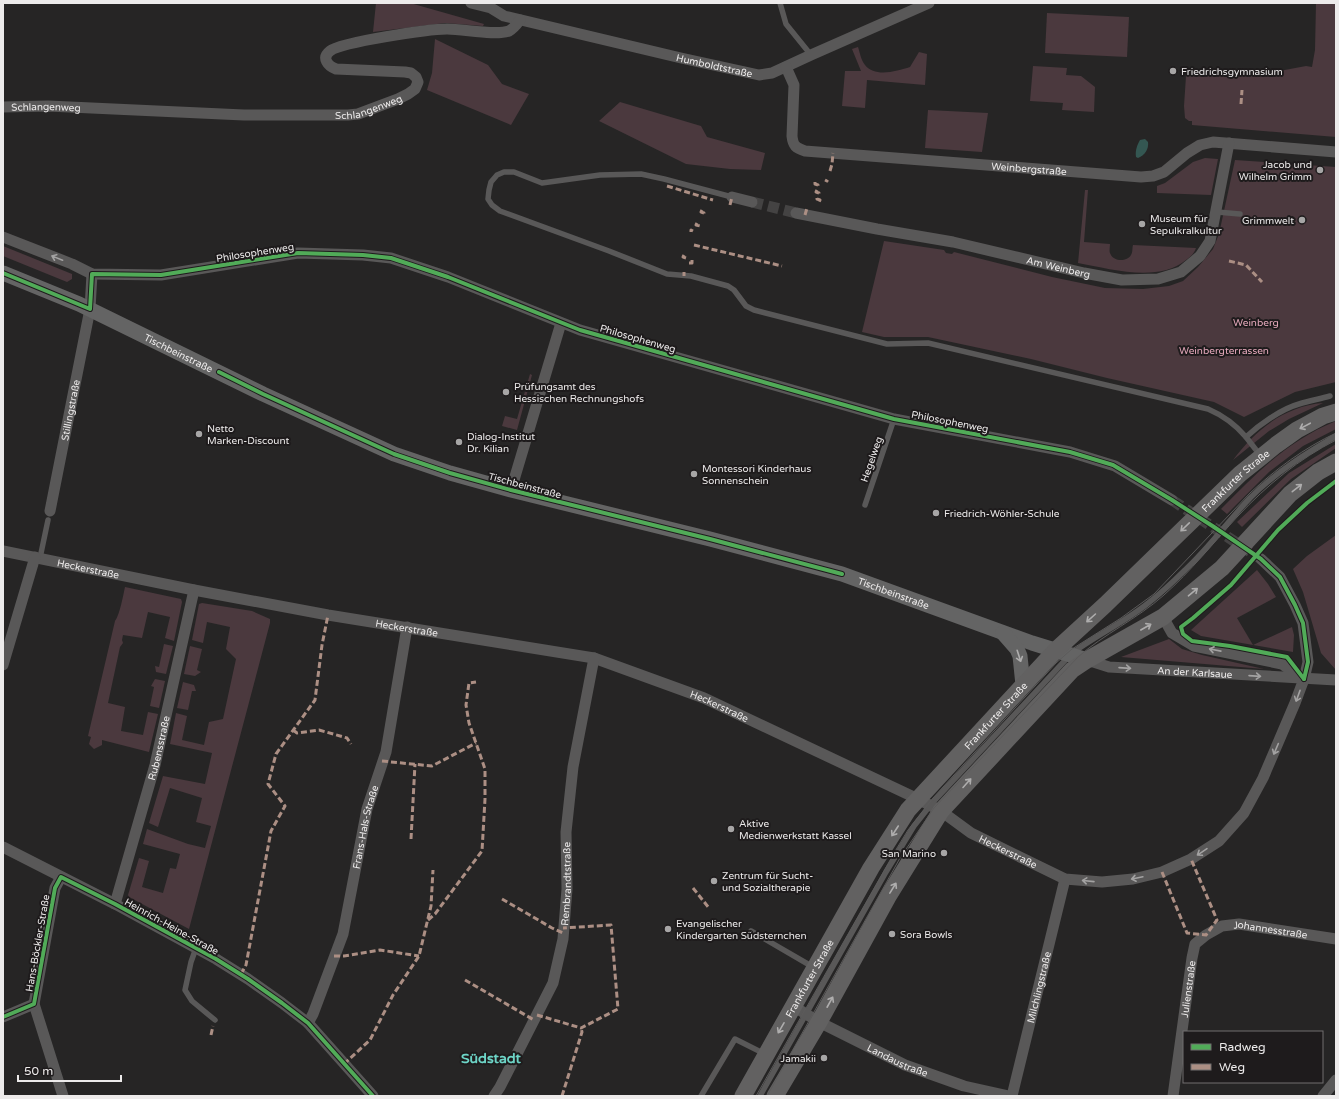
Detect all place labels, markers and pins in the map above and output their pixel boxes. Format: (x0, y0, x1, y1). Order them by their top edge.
marker: Friedrichsgymnasium (1168, 66, 1178, 76)
place label: Friedrichsgymnasium (1181, 66, 1283, 78)
place label: Jacob und Wilhelm Grimm (1239, 159, 1312, 183)
marker: Jacob und Wilhelm Grimm (1315, 165, 1325, 175)
place label: Museum für Sepulkralkultur (1150, 213, 1222, 237)
place label: Grimmwelt (1242, 215, 1294, 227)
marker: Grimmwelt (1297, 215, 1307, 225)
marker: Museum für Sepulkralkultur (1137, 219, 1147, 229)
place label: Prüfungsamt des Hessischen Rechnungshofs (514, 381, 644, 405)
marker: Prüfungsamt des Hessischen Rechnungshofs (501, 387, 511, 397)
place label: Netto Marken-Discount (207, 423, 289, 447)
marker: Netto Marken-Discount (194, 429, 204, 439)
place label: Dialog-Institut Dr. Kilian (467, 431, 535, 455)
marker: Dialog-Institut Dr. Kilian (454, 437, 464, 447)
place label: Montessori Kinderhaus Sonnenschein (702, 463, 811, 487)
marker: Montessori Kinderhaus Sonnenschein (689, 469, 699, 479)
marker: Friedrich-Wöhler-Schule (931, 508, 941, 518)
place label: Friedrich-Wöhler-Schule (944, 508, 1060, 520)
place label: Aktive Medienwerkstatt Kassel (739, 818, 852, 842)
marker: Aktive Medienwerkstatt Kassel (726, 824, 736, 834)
place label: San Marino (882, 848, 936, 860)
marker: San Marino (939, 848, 949, 858)
place label: Zentrum für Sucht- und Sozialtherapie (722, 870, 813, 894)
marker: Zentrum für Sucht- und Sozialtherapie (709, 876, 719, 886)
place label: Evangelischer Kindergarten Südsternchen (676, 918, 807, 942)
marker: Evangelischer Kindergarten Südsternchen (663, 924, 673, 934)
marker: Sora Bowls (887, 929, 897, 939)
place label: Sora Bowls (900, 929, 953, 941)
place label: Jamakii (780, 1053, 816, 1065)
marker: Jamakii (819, 1053, 829, 1063)

